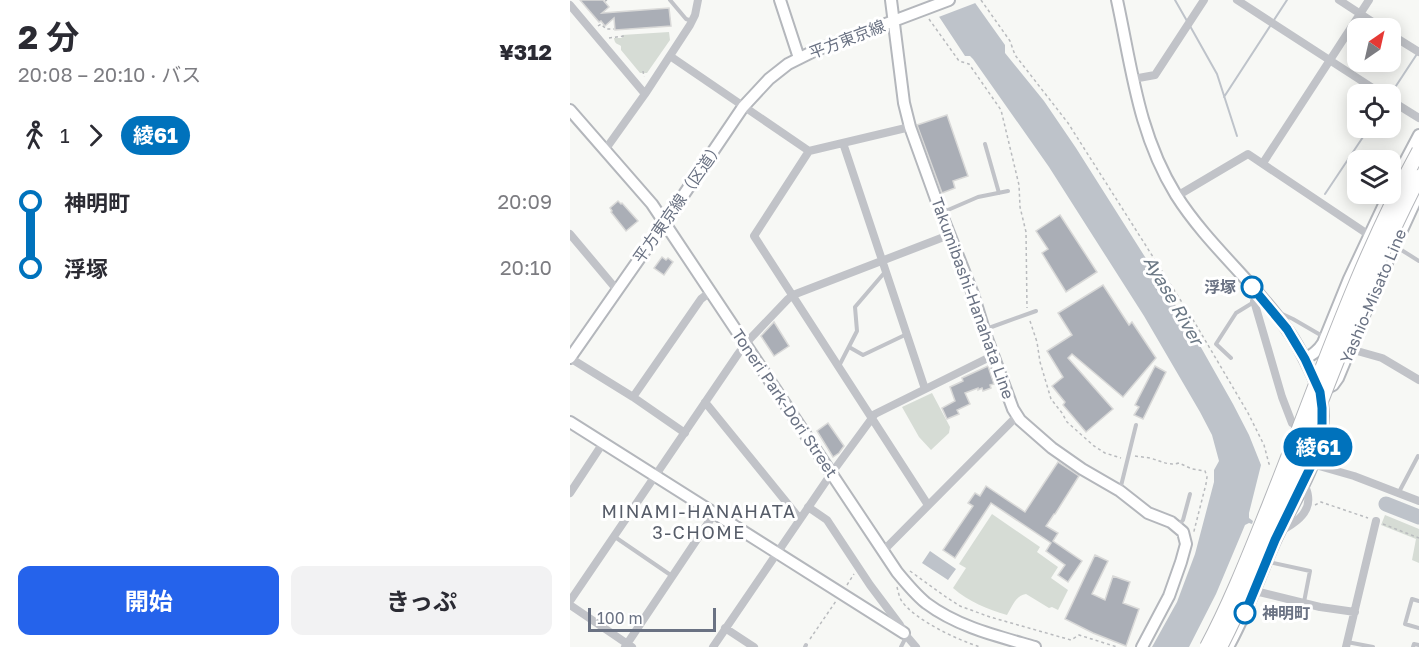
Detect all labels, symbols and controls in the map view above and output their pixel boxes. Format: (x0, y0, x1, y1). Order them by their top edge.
street label: 平方東京線 (806, 15, 888, 63)
text: 2 分 (18, 17, 79, 56)
north arrow (1347, 18, 1401, 72)
map controls (1347, 18, 1401, 204)
text: ¥312 (499, 38, 552, 65)
text: 20:08 – 20:10 · バス (18, 62, 201, 86)
button: locate (1347, 84, 1401, 138)
icon: walk (18, 119, 51, 152)
icon: forward (79, 119, 112, 152)
text: 綾61 (133, 122, 178, 148)
text: 1 (60, 123, 70, 147)
street label: 平方東京線（区道） (629, 137, 727, 267)
button: layers (1347, 150, 1401, 204)
text: 神明町 (64, 189, 130, 216)
text: 20:09 (498, 189, 552, 213)
street label: Takumibashi-Hanahata Line (927, 194, 1019, 402)
street label: Yashio-Misato Line (1336, 226, 1410, 366)
water label: Ayase River (1140, 251, 1210, 351)
text: 浮塚 (64, 255, 108, 282)
text: 20:10 (500, 255, 552, 279)
marker: 浮塚 (1241, 276, 1263, 298)
place label: 浮塚 (1204, 277, 1236, 297)
street label: Toneri Park-Dori Street (728, 325, 842, 481)
line badge: 綾61 (1284, 428, 1353, 466)
text: 綾61 (1295, 434, 1341, 460)
district label: MINAMI-HANAHATA 3-CHOME (602, 500, 796, 543)
button: 開始 (18, 566, 279, 635)
button: きっぷ (291, 566, 552, 635)
marker: 神明町 (1234, 602, 1256, 624)
place label: 神明町 (1262, 603, 1310, 623)
scale bar (588, 605, 716, 632)
text: 100 m (597, 608, 643, 628)

